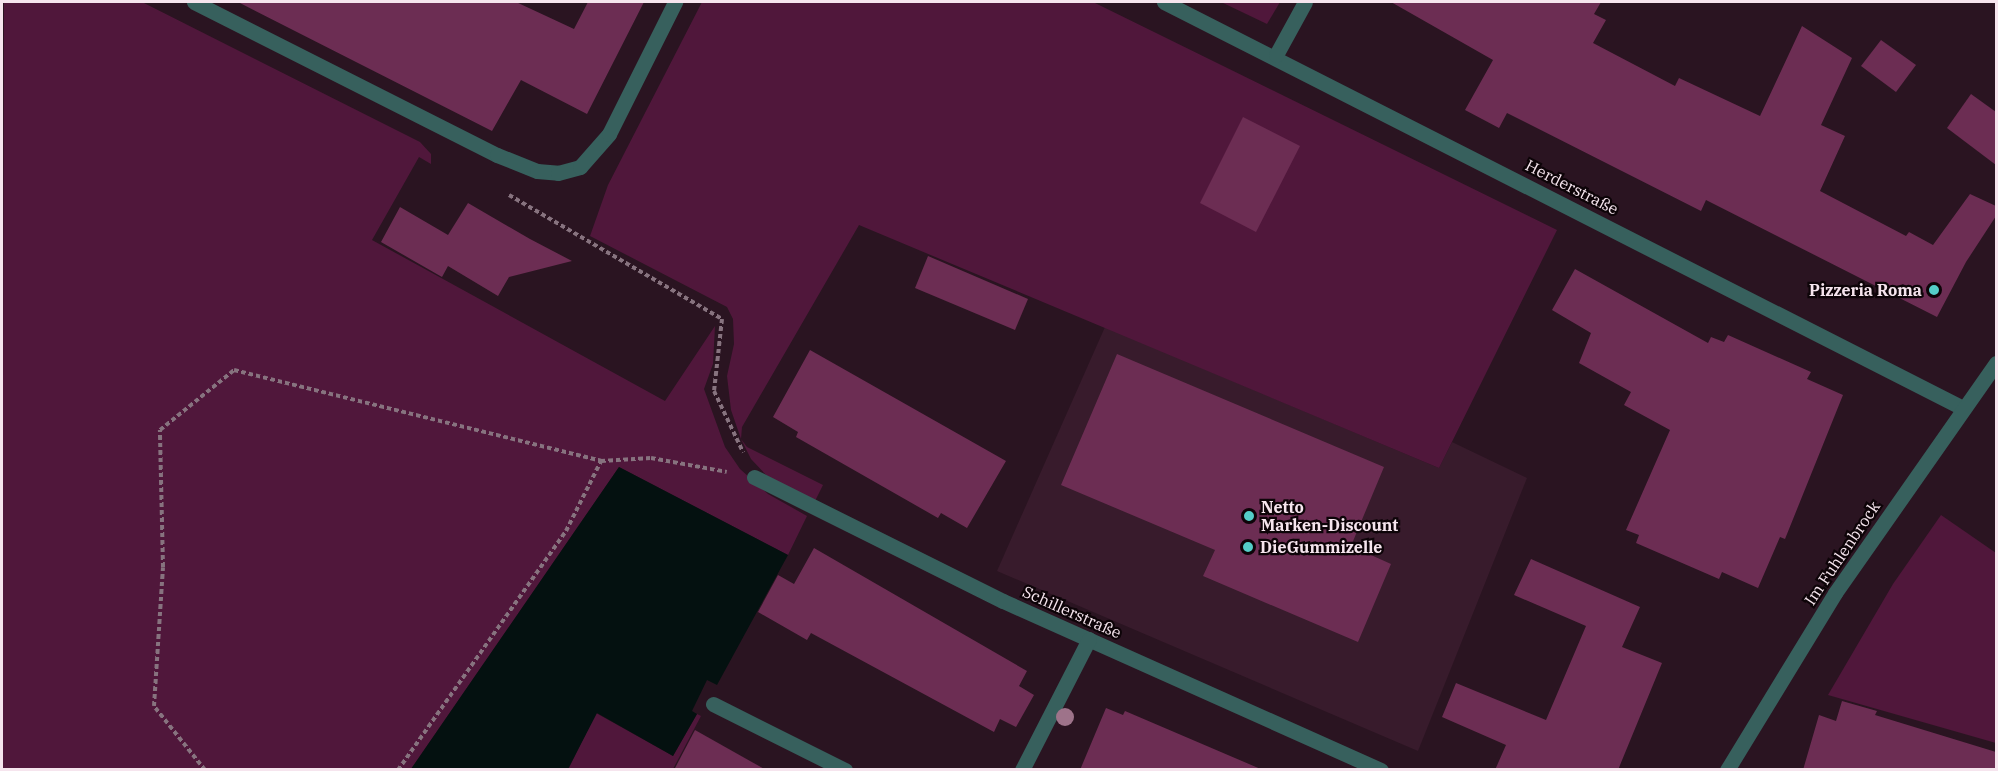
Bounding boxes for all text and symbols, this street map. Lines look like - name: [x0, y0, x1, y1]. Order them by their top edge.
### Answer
- street label: Herderstraße: [1522, 155, 1622, 219]
- place label: Pizzeria Roma: [1809, 280, 1922, 300]
- marker: Pizzeria Roma: [1927, 283, 1941, 297]
- place label: Netto Marken-Discount: [1261, 497, 1398, 535]
- street label: Im Fuhlenbrock: [1800, 497, 1884, 609]
- marker: Netto Marken-Discount: [1242, 509, 1256, 523]
- place label: DieGummizelle: [1260, 537, 1382, 557]
- marker: DieGummizelle: [1241, 540, 1255, 554]
- street label: Schillerstraße: [1020, 582, 1124, 642]

